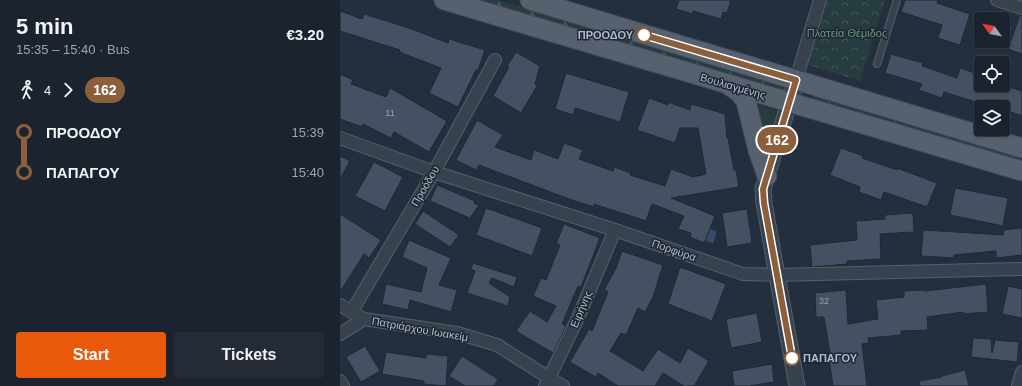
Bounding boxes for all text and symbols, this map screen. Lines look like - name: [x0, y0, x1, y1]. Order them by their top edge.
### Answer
- north arrow: [974, 12, 1010, 48]
- map controls: [974, 12, 1010, 136]
- text: 5 min: [16, 14, 73, 39]
- text: €3.20: [286, 26, 324, 43]
- marker: ΠΡΟΟΔΟΥ: [636, 27, 652, 43]
- park label: Πλατεία Θέμιδος: [807, 27, 887, 39]
- place label: ΠΡΟΟΔΟΥ: [578, 29, 634, 41]
- text: 15:35 – 15:40 · Bus: [16, 42, 129, 57]
- button: locate: [974, 56, 1010, 92]
- street label: Βουλιαγμένης: [699, 71, 767, 101]
- icon: walk: [16, 79, 38, 101]
- icon: forward: [57, 79, 79, 101]
- text: 162: [93, 82, 117, 98]
- text: 4: [44, 83, 51, 98]
- button: layers: [974, 100, 1010, 136]
- house number: 11: [385, 108, 395, 118]
- text: ΠΡΟΟΔΟΥ: [46, 124, 121, 141]
- text: 15:39: [291, 125, 324, 140]
- line badge: 162: [754, 127, 800, 153]
- text: 162: [765, 132, 789, 148]
- text: ΠΑΠΑΓΟΥ: [46, 164, 120, 181]
- street label: Προόδου: [409, 164, 441, 208]
- text: 15:40: [291, 165, 324, 180]
- street label: Πορφύρα: [650, 237, 698, 263]
- street label: Ειρήνης: [568, 289, 594, 329]
- house number: 32: [819, 296, 829, 306]
- street label: Πατριάρχου Ιωακείμ: [371, 315, 469, 343]
- button: Start: [16, 332, 166, 378]
- button: Tickets: [174, 332, 324, 378]
- marker: ΠΑΠΑΓΟΥ: [784, 350, 800, 366]
- place label: ΠΑΠΑΓΟΥ: [803, 352, 858, 364]

